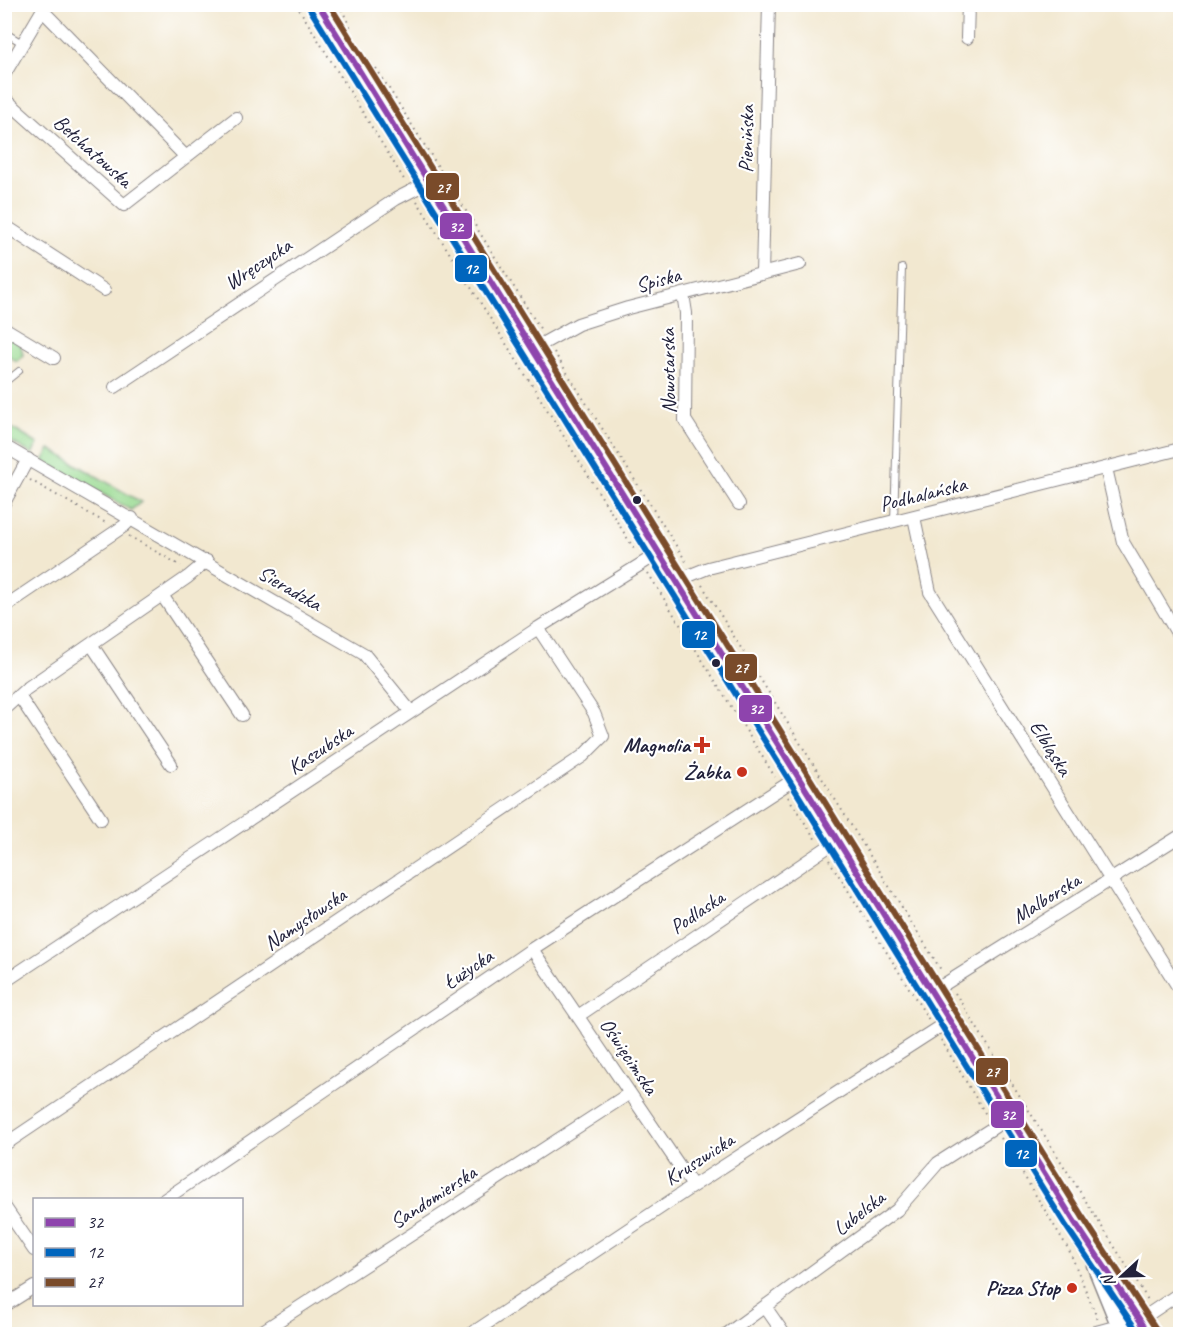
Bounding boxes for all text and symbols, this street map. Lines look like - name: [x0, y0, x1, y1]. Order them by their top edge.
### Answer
- street label: Pienińska: [732, 103, 760, 173]
- street label: Bełchatowska: [48, 109, 140, 195]
- line badge: 27: [425, 172, 460, 201]
- text: 27: [436, 178, 452, 198]
- line badge: 32: [439, 212, 473, 240]
- text: 32: [449, 217, 465, 237]
- street label: Wręczycka: [220, 231, 298, 296]
- line badge: 12: [454, 254, 488, 283]
- text: 12: [464, 259, 480, 279]
- street label: Spiska: [633, 261, 685, 298]
- street label: Nowotarska: [654, 326, 682, 414]
- street label: Podhalańska: [877, 470, 971, 517]
- unlabelled marker: [631, 494, 643, 506]
- street label: Sieradzka: [254, 559, 328, 617]
- line badge: 12: [681, 620, 716, 649]
- text: 12: [692, 625, 708, 645]
- line badge: 27: [724, 653, 758, 682]
- unlabelled marker: [710, 657, 722, 669]
- text: 27: [734, 658, 750, 678]
- line badge: 32: [738, 694, 773, 723]
- text: 32: [749, 699, 765, 719]
- street label: Elbląska: [1024, 715, 1079, 782]
- street label: Kaszubska: [283, 717, 359, 780]
- place label: Magnolia: [623, 732, 692, 758]
- marker: Magnolia: [695, 738, 709, 752]
- place label: Żabka: [684, 759, 731, 785]
- marker: Żabka: [735, 765, 749, 779]
- street label: Malborska: [1007, 866, 1087, 929]
- street label: Namysłowska: [259, 881, 352, 956]
- street label: Podlaska: [665, 883, 731, 940]
- street label: Łużycka: [438, 942, 499, 995]
- street label: Oświęcimska: [594, 1013, 665, 1101]
- line badge: 27: [975, 1057, 1009, 1086]
- text: 27: [985, 1062, 1001, 1082]
- line badge: 32: [990, 1100, 1025, 1129]
- text: 32: [1001, 1105, 1017, 1125]
- street label: Kruszwicka: [659, 1126, 741, 1191]
- line badge: 12: [1004, 1139, 1038, 1168]
- text: 12: [1014, 1144, 1030, 1164]
- street label: Sandomierska: [385, 1159, 482, 1234]
- street label: Lubelska: [828, 1183, 892, 1241]
- legend: [33, 1198, 243, 1306]
- text: 32: [87, 1211, 105, 1233]
- text: 12: [87, 1241, 105, 1263]
- north arrow: [1092, 1246, 1152, 1306]
- text: N: [1097, 1270, 1120, 1290]
- text: 27: [87, 1271, 104, 1293]
- place label: Pizza Stop: [986, 1275, 1062, 1301]
- marker: Pizza Stop: [1065, 1281, 1079, 1295]

